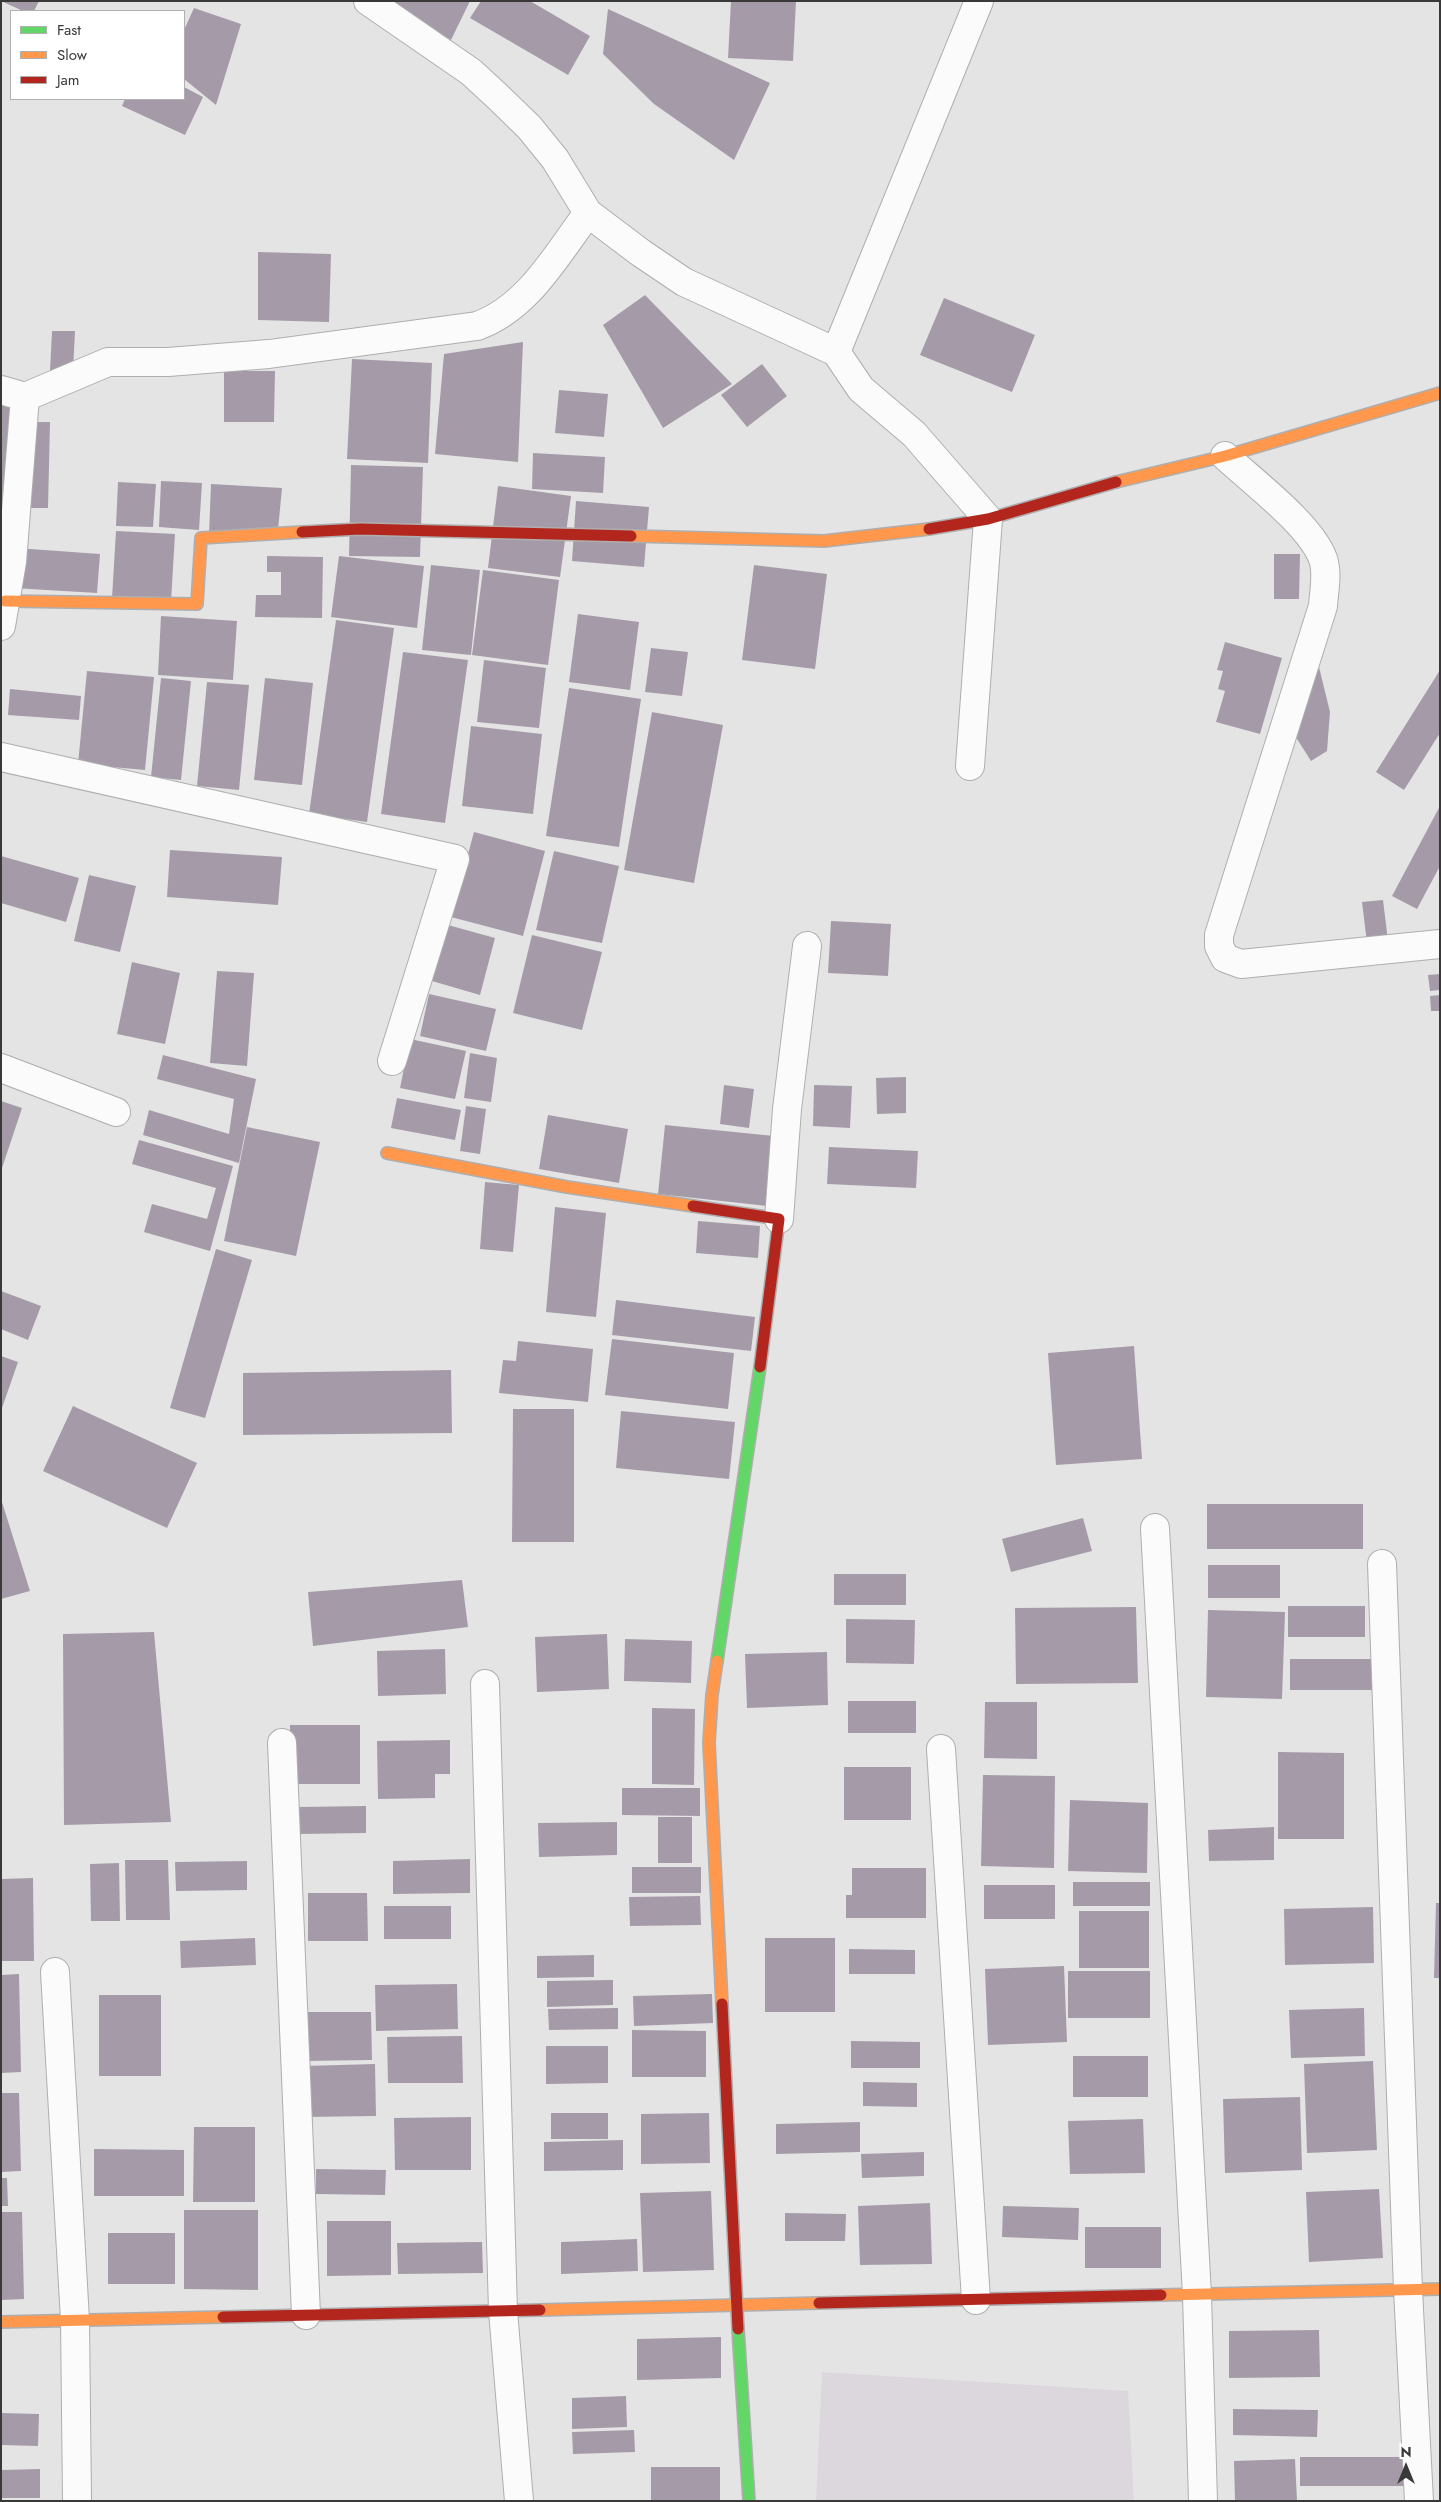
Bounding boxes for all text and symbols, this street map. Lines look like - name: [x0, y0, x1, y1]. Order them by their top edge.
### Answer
- legend: [10, 10, 185, 100]
- text: Fast: [57, 19, 81, 41]
- text: Slow: [57, 44, 87, 66]
- text: Jam: [57, 69, 80, 91]
- north arrow: [1381, 2442, 1431, 2492]
- text: N: [1400, 2442, 1412, 2462]

